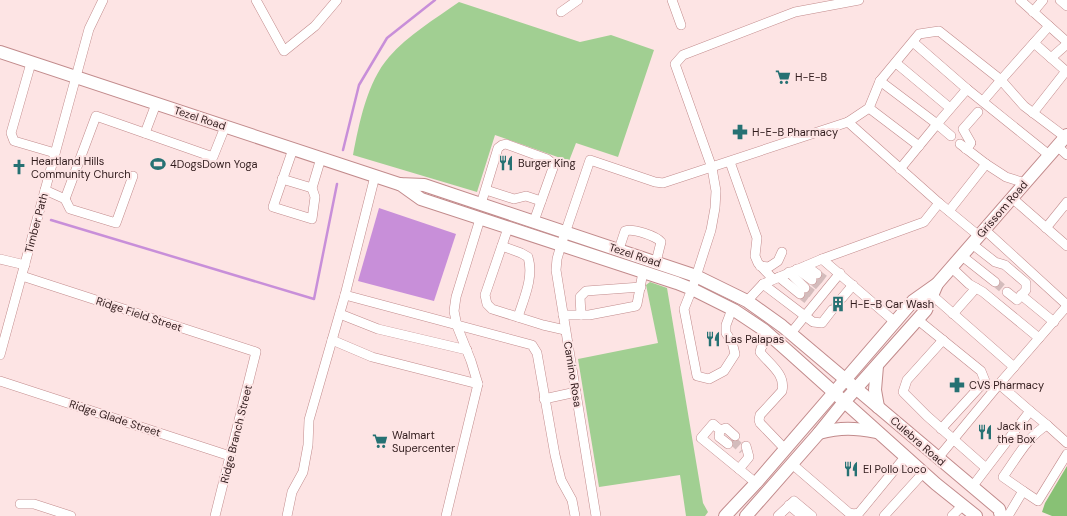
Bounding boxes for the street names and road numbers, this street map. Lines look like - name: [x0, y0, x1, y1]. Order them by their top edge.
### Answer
- street label: Tezel Road: [172, 103, 228, 133]
- street label: Grissom Road: [973, 178, 1031, 240]
- street label: Timber Path: [21, 192, 51, 254]
- street label: Tezel Road: [607, 240, 663, 270]
- street label: Ridge Field Street: [94, 294, 184, 334]
- street label: Camino Rosa: [561, 340, 585, 408]
- street label: Ridge Branch Street: [217, 383, 255, 485]
- street label: Ridge Glade Street: [68, 397, 162, 439]
- street label: Culebra Road: [888, 413, 948, 469]

